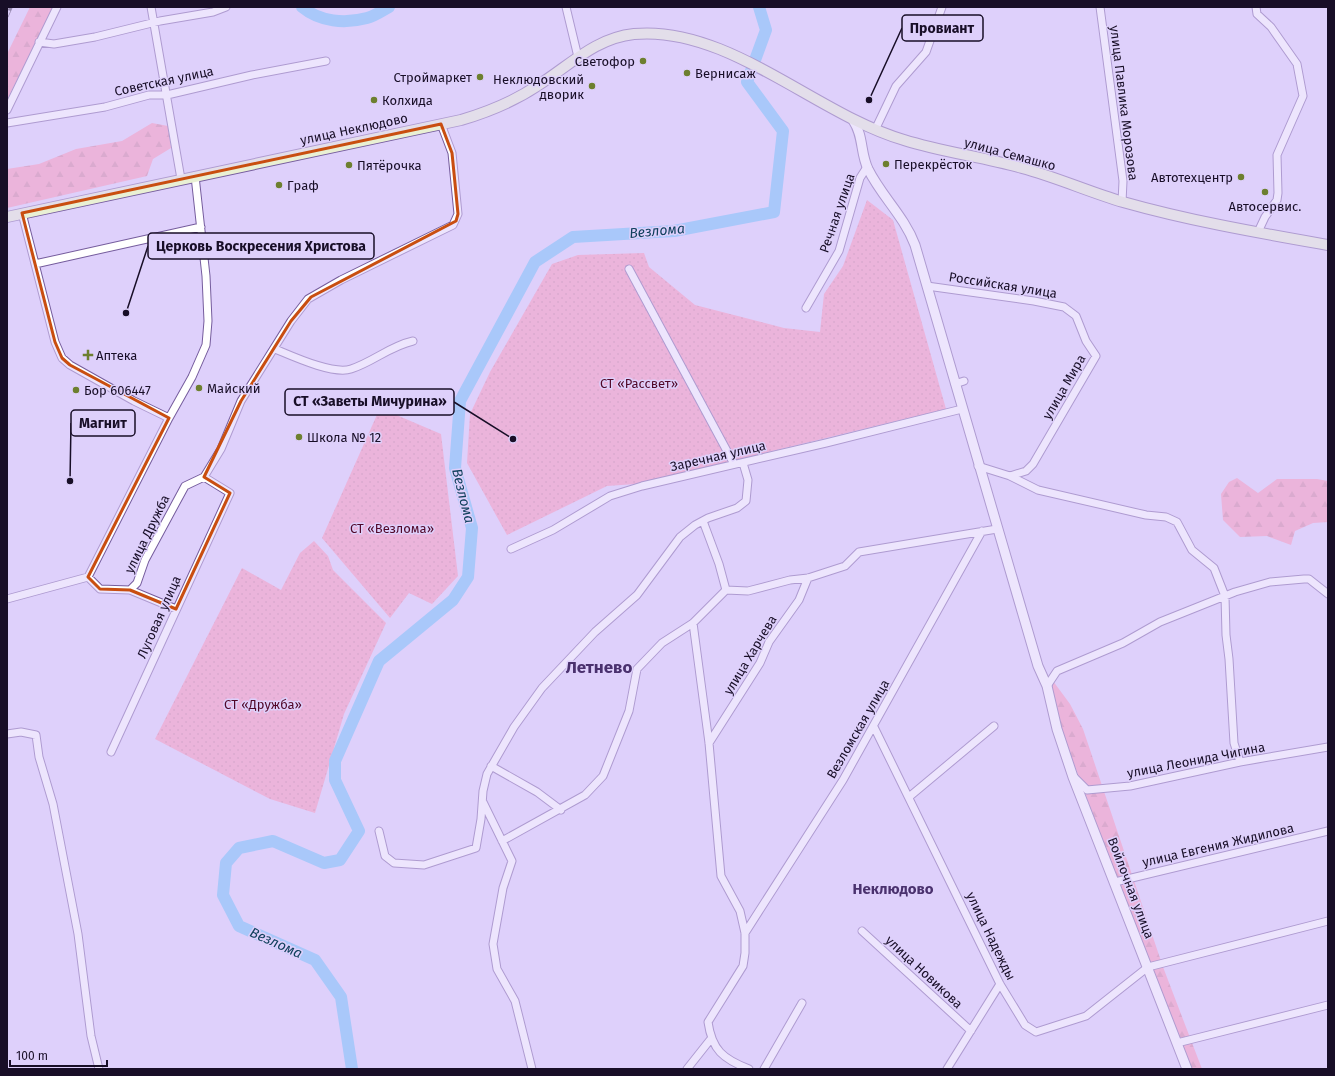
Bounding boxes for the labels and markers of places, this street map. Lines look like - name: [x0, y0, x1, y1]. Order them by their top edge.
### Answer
- callout: Провиант: [902, 15, 983, 41]
- place label: Светофор: [575, 54, 635, 69]
- marker: Светофор: [638, 56, 648, 66]
- place label: Вернисаж: [695, 66, 756, 81]
- marker: Вернисаж: [682, 68, 692, 78]
- place label: Строймаркет: [394, 70, 472, 85]
- marker: Строймаркет: [475, 72, 485, 82]
- place label: Неклюдовский дворик: [493, 72, 584, 102]
- marker: Неклюдовский дворик: [587, 81, 597, 91]
- place label: Колхида: [382, 93, 433, 108]
- marker: Колхида: [369, 95, 379, 105]
- place label: Перекрёсток: [894, 157, 973, 172]
- place label: Пятёрочка: [357, 158, 422, 173]
- marker: Перекрёсток: [881, 159, 891, 169]
- marker: Пятёрочка: [344, 160, 354, 170]
- place label: Автотехцентр: [1151, 170, 1233, 185]
- marker: Автотехцентр: [1236, 172, 1246, 182]
- place label: Граф: [287, 178, 319, 193]
- marker: Граф: [274, 180, 284, 190]
- marker: Автосервис.: [1260, 187, 1270, 197]
- place label: Автосервис.: [1228, 199, 1302, 214]
- callout: Церковь Воскресения Христова: [148, 233, 374, 259]
- place label: Аптека: [96, 348, 137, 363]
- marker: Аптека: [83, 350, 93, 360]
- place label: Майский: [207, 381, 261, 396]
- place label: Бор 606447: [84, 383, 151, 398]
- marker: Майский: [194, 383, 204, 393]
- marker: Бор 606447: [71, 385, 81, 395]
- callout: СТ «Заветы Мичурина»: [285, 389, 454, 415]
- callout: Магнит: [71, 410, 135, 436]
- place label: Школа № 12: [307, 430, 381, 445]
- marker: Школа № 12: [294, 432, 304, 442]

